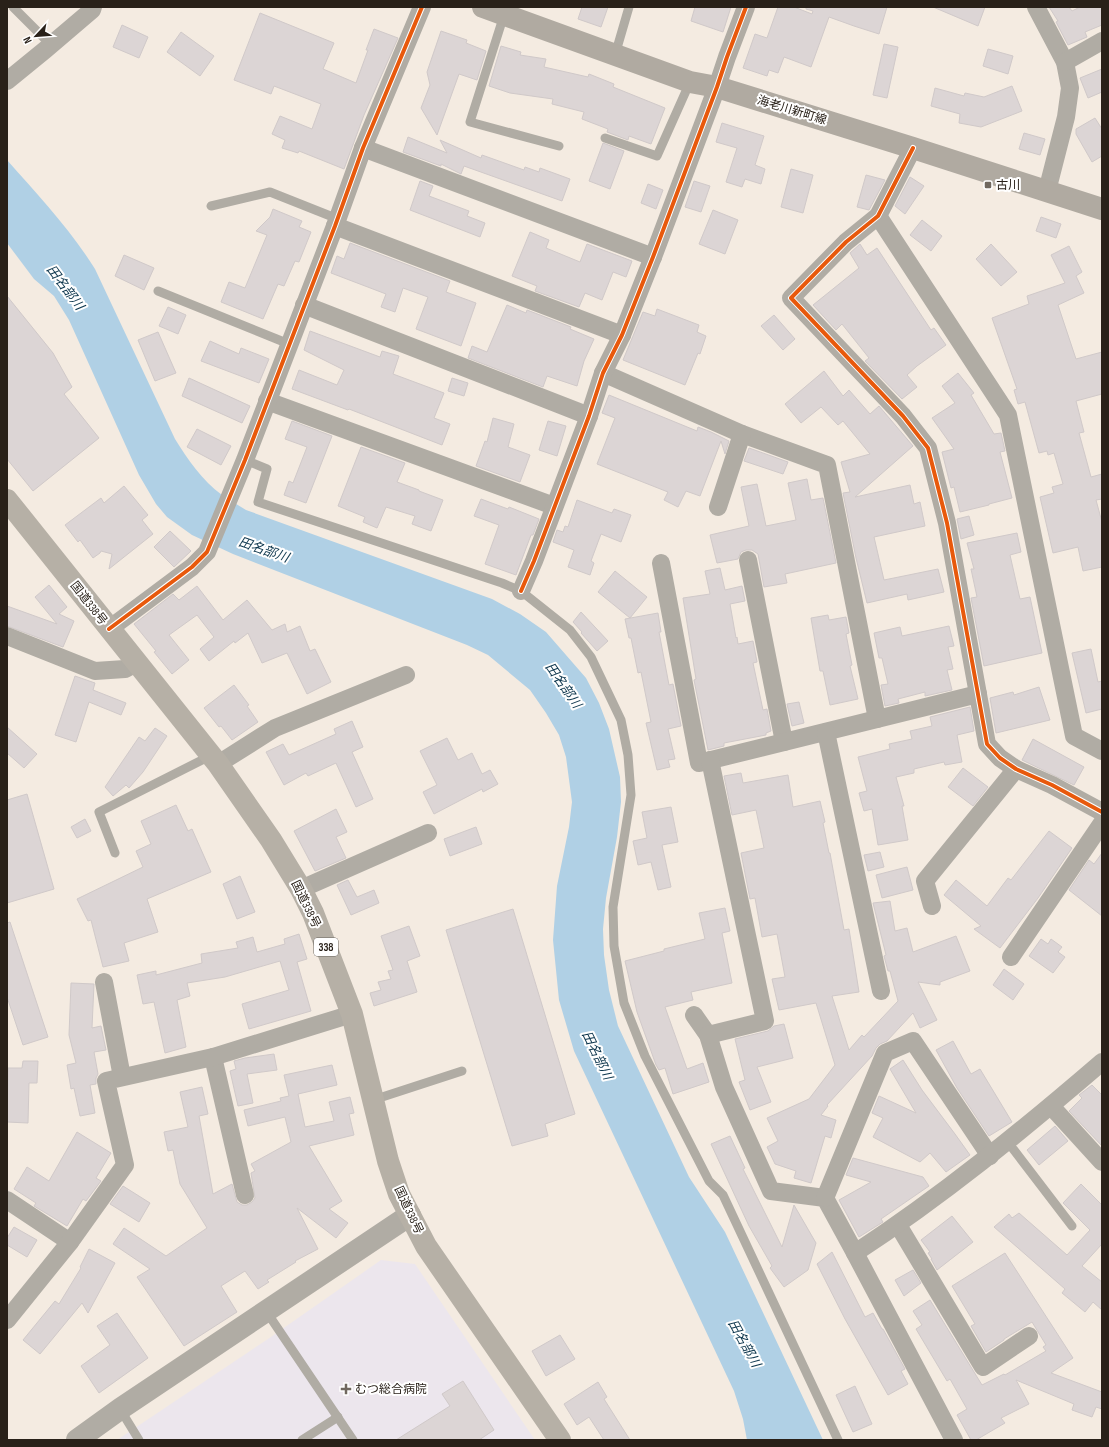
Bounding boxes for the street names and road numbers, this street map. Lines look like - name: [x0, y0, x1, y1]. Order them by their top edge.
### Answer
- street label: 海老川新町線: [755, 93, 828, 128]
- street label: 国道338号: [67, 578, 110, 628]
- street label: 国道338号: [288, 878, 324, 931]
- road number: 338: [314, 938, 338, 956]
- street label: 国道338号: [391, 1184, 426, 1237]

